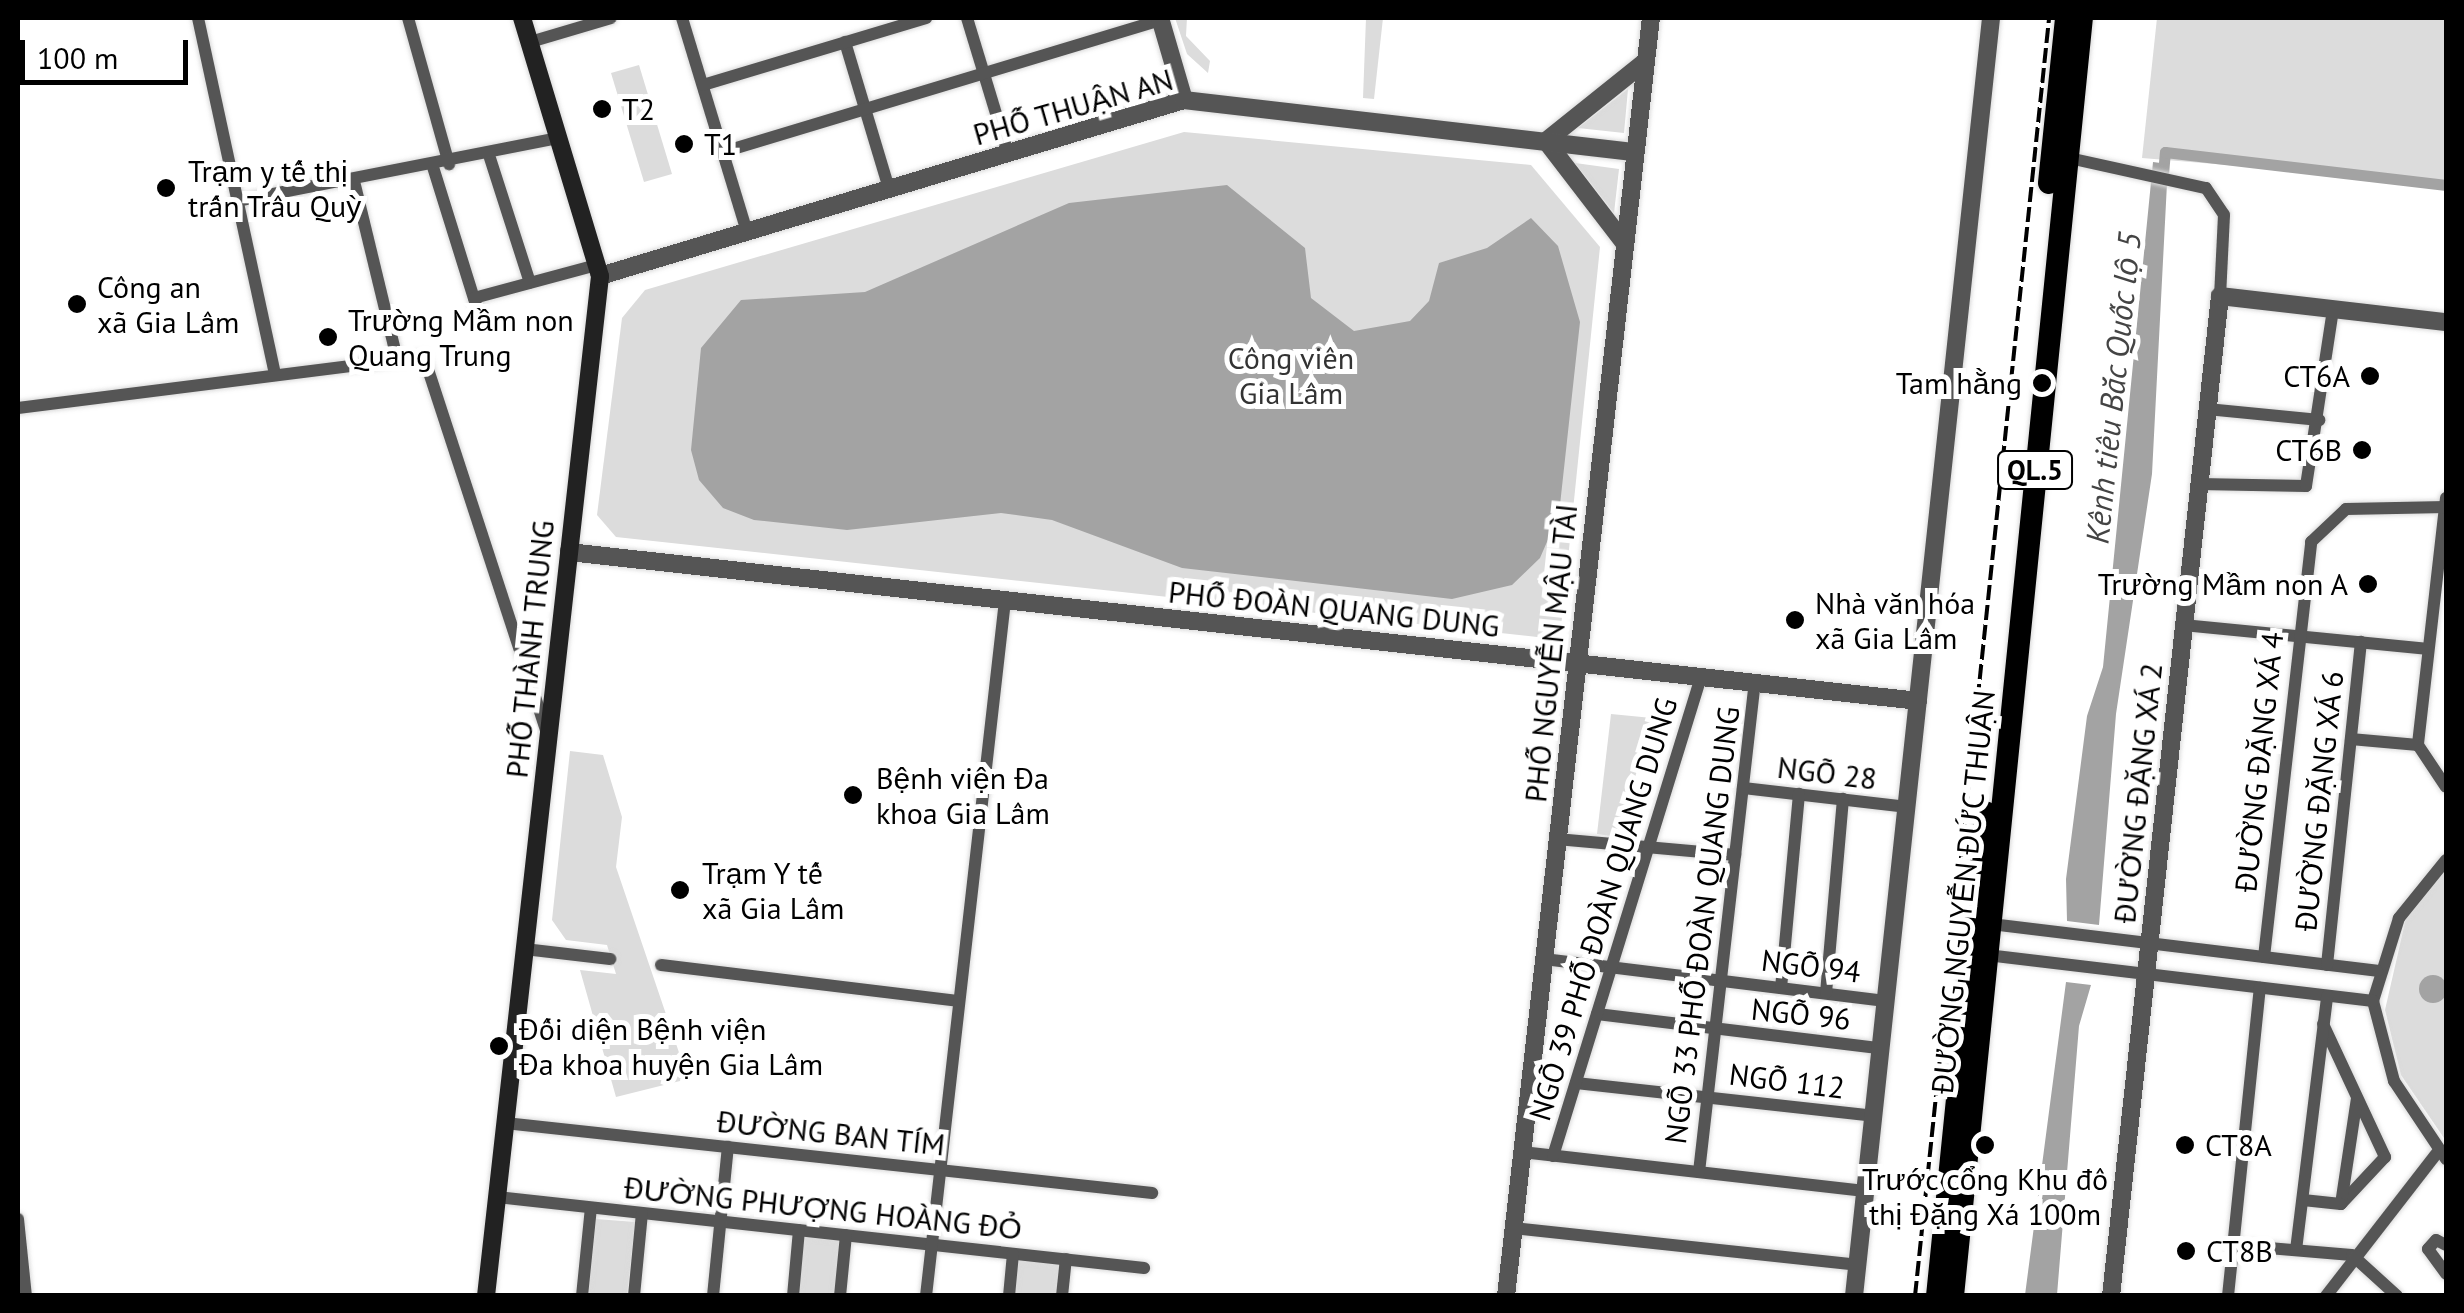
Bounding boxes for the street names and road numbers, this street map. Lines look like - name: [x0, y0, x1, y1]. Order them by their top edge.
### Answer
- street label: PHỐ THUẬN AN: [968, 61, 1178, 153]
- road number: QL.5: [1995, 447, 2075, 493]
- street label: PHỐ NGUYỄN MẬU TÀI: [1517, 502, 1585, 804]
- street label: PHỐ THÀNH TRUNG: [498, 517, 562, 781]
- street label: PHỐ ĐOÀN QUANG DUNG: [1167, 574, 1501, 644]
- street label: ĐƯỜNG ĐẶNG XÁ 4: [2227, 629, 2291, 895]
- street label: ĐƯỜNG ĐẶNG XÁ 2: [2106, 660, 2170, 926]
- street label: ĐƯỜNG ĐẶNG XÁ 6: [2287, 668, 2351, 934]
- street label: ĐƯỜNG NGUYỄN ĐỨC THUẬN: [1924, 687, 2002, 1097]
- street label: NGÕ 39 PHỐ ĐOÀN QUANG DUNG: [1521, 693, 1685, 1125]
- street label: NGÕ 33 PHỐ ĐOÀN QUANG DUNG: [1657, 704, 1747, 1146]
- street label: NGÕ 28: [1775, 749, 1879, 797]
- street label: NGÕ 94: [1759, 942, 1863, 990]
- street label: NGÕ 96: [1750, 991, 1852, 1037]
- street label: NGÕ 112: [1727, 1056, 1847, 1106]
- street label: ĐƯỜNG BAN TÍM: [715, 1103, 947, 1163]
- street label: ĐƯỜNG PHƯỢNG HOÀNG ĐỎ: [622, 1169, 1024, 1247]

